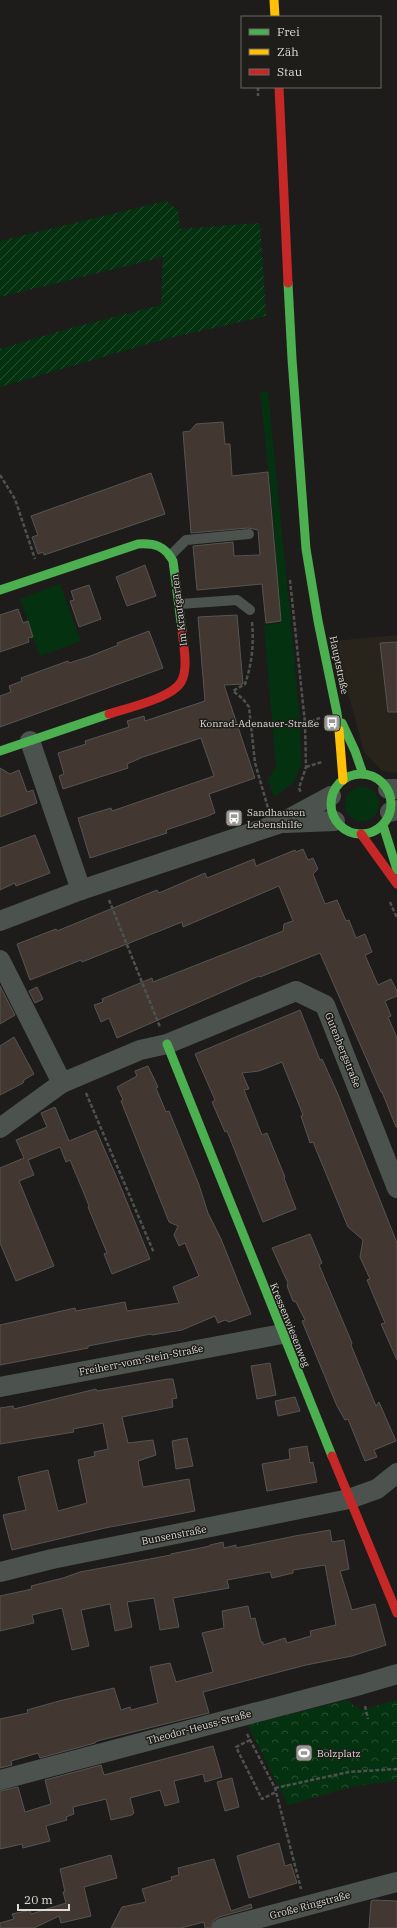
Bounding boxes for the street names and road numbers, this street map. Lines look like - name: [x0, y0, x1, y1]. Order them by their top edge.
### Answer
- street label: Im Krautgarten: [168, 573, 190, 647]
- street label: Hauptstraße: [326, 635, 352, 695]
- street label: Gutenbergstraße: [322, 1010, 364, 1090]
- street label: Kressenwiesenweg: [267, 1281, 313, 1369]
- street label: Freiherr-vom-Stein-Straße: [78, 1342, 204, 1378]
- street label: Bunsenstraße: [140, 1522, 208, 1548]
- street label: Theodor-Heuss-Straße: [145, 1707, 253, 1747]
- street label: Große Ringstraße: [268, 1888, 352, 1922]

